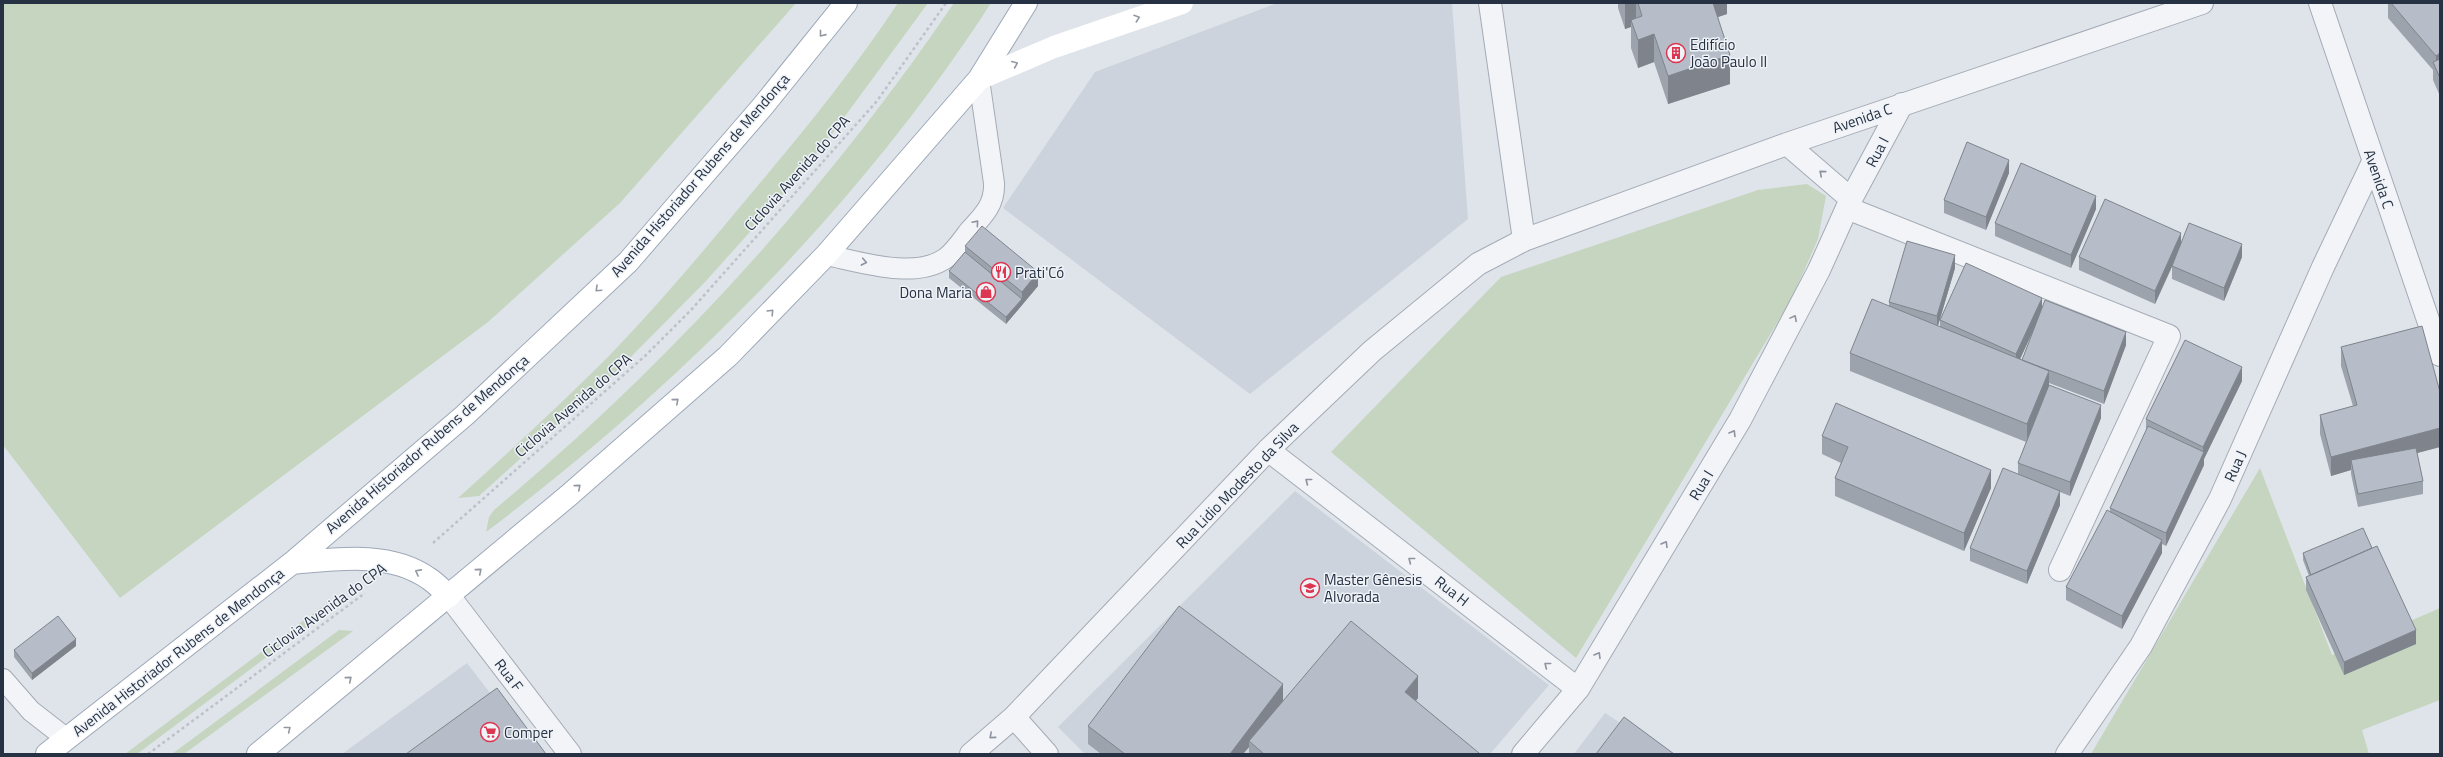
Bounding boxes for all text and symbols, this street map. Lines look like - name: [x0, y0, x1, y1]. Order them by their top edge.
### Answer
- one-way arrow: [1133, 15, 1140, 23]
- one-way arrow: [819, 29, 826, 36]
- place label: Edifício João Paulo II: [1690, 33, 1767, 73]
- building icon: Edifício João Paulo II: [1665, 42, 1687, 64]
- one-way arrow: [1011, 60, 1018, 68]
- street label: Avenida Historiador Rubens de Mendonça: [605, 68, 795, 282]
- street label: Avenida C: [1829, 97, 1895, 139]
- street label: Ciclovia Avenida do CPA: [739, 110, 855, 236]
- street label: Rua I: [1859, 133, 1895, 171]
- street label: Avenida C: [2358, 146, 2400, 212]
- one-way arrow: [1820, 171, 1827, 178]
- one-way arrow: [972, 221, 979, 228]
- one-way arrow: [861, 258, 868, 266]
- restaurant icon: Prati'Có: [990, 261, 1012, 283]
- place label: Prati'Có: [1015, 261, 1064, 284]
- place label: Dona Maria: [899, 281, 972, 304]
- shop icon: Dona Maria: [975, 281, 997, 303]
- one-way arrow: [595, 285, 603, 292]
- one-way arrow: [766, 309, 774, 317]
- one-way arrow: [1789, 315, 1797, 322]
- street label: Ciclovia Avenida do CPA: [509, 348, 637, 462]
- street label: Avenida Historiador Rubens de Mendonça: [320, 349, 534, 539]
- one-way arrow: [672, 399, 679, 406]
- street label: Rua Lidio Modesto da Silva: [1170, 416, 1304, 554]
- one-way arrow: [1728, 430, 1735, 437]
- street label: Rua J: [2218, 447, 2252, 485]
- street label: Rua I: [1683, 466, 1719, 504]
- one-way arrow: [1305, 478, 1312, 485]
- one-way arrow: [573, 484, 581, 491]
- one-way arrow: [1661, 541, 1668, 548]
- street label: Ciclovia Avenida do CPA: [257, 557, 391, 663]
- one-way arrow: [1408, 557, 1415, 565]
- street label: Avenida Historiador Rubens de Mendonça: [67, 562, 289, 742]
- one-way arrow: [474, 568, 482, 575]
- place label: Master Gênesis Alvorada: [1324, 568, 1422, 608]
- one-way arrow: [415, 570, 422, 577]
- street label: Rua H: [1430, 570, 1474, 612]
- school or university icon: Master Gênesis Alvorada: [1299, 577, 1321, 599]
- one-way arrow: [1594, 652, 1601, 659]
- street label: Rua F: [489, 654, 529, 696]
- one-way arrow: [1545, 663, 1552, 670]
- one-way arrow: [344, 677, 352, 684]
- supermarket icon: Comper: [479, 721, 501, 743]
- place label: Comper: [504, 721, 553, 744]
- one-way arrow: [283, 727, 290, 734]
- one-way arrow: [989, 731, 997, 738]

